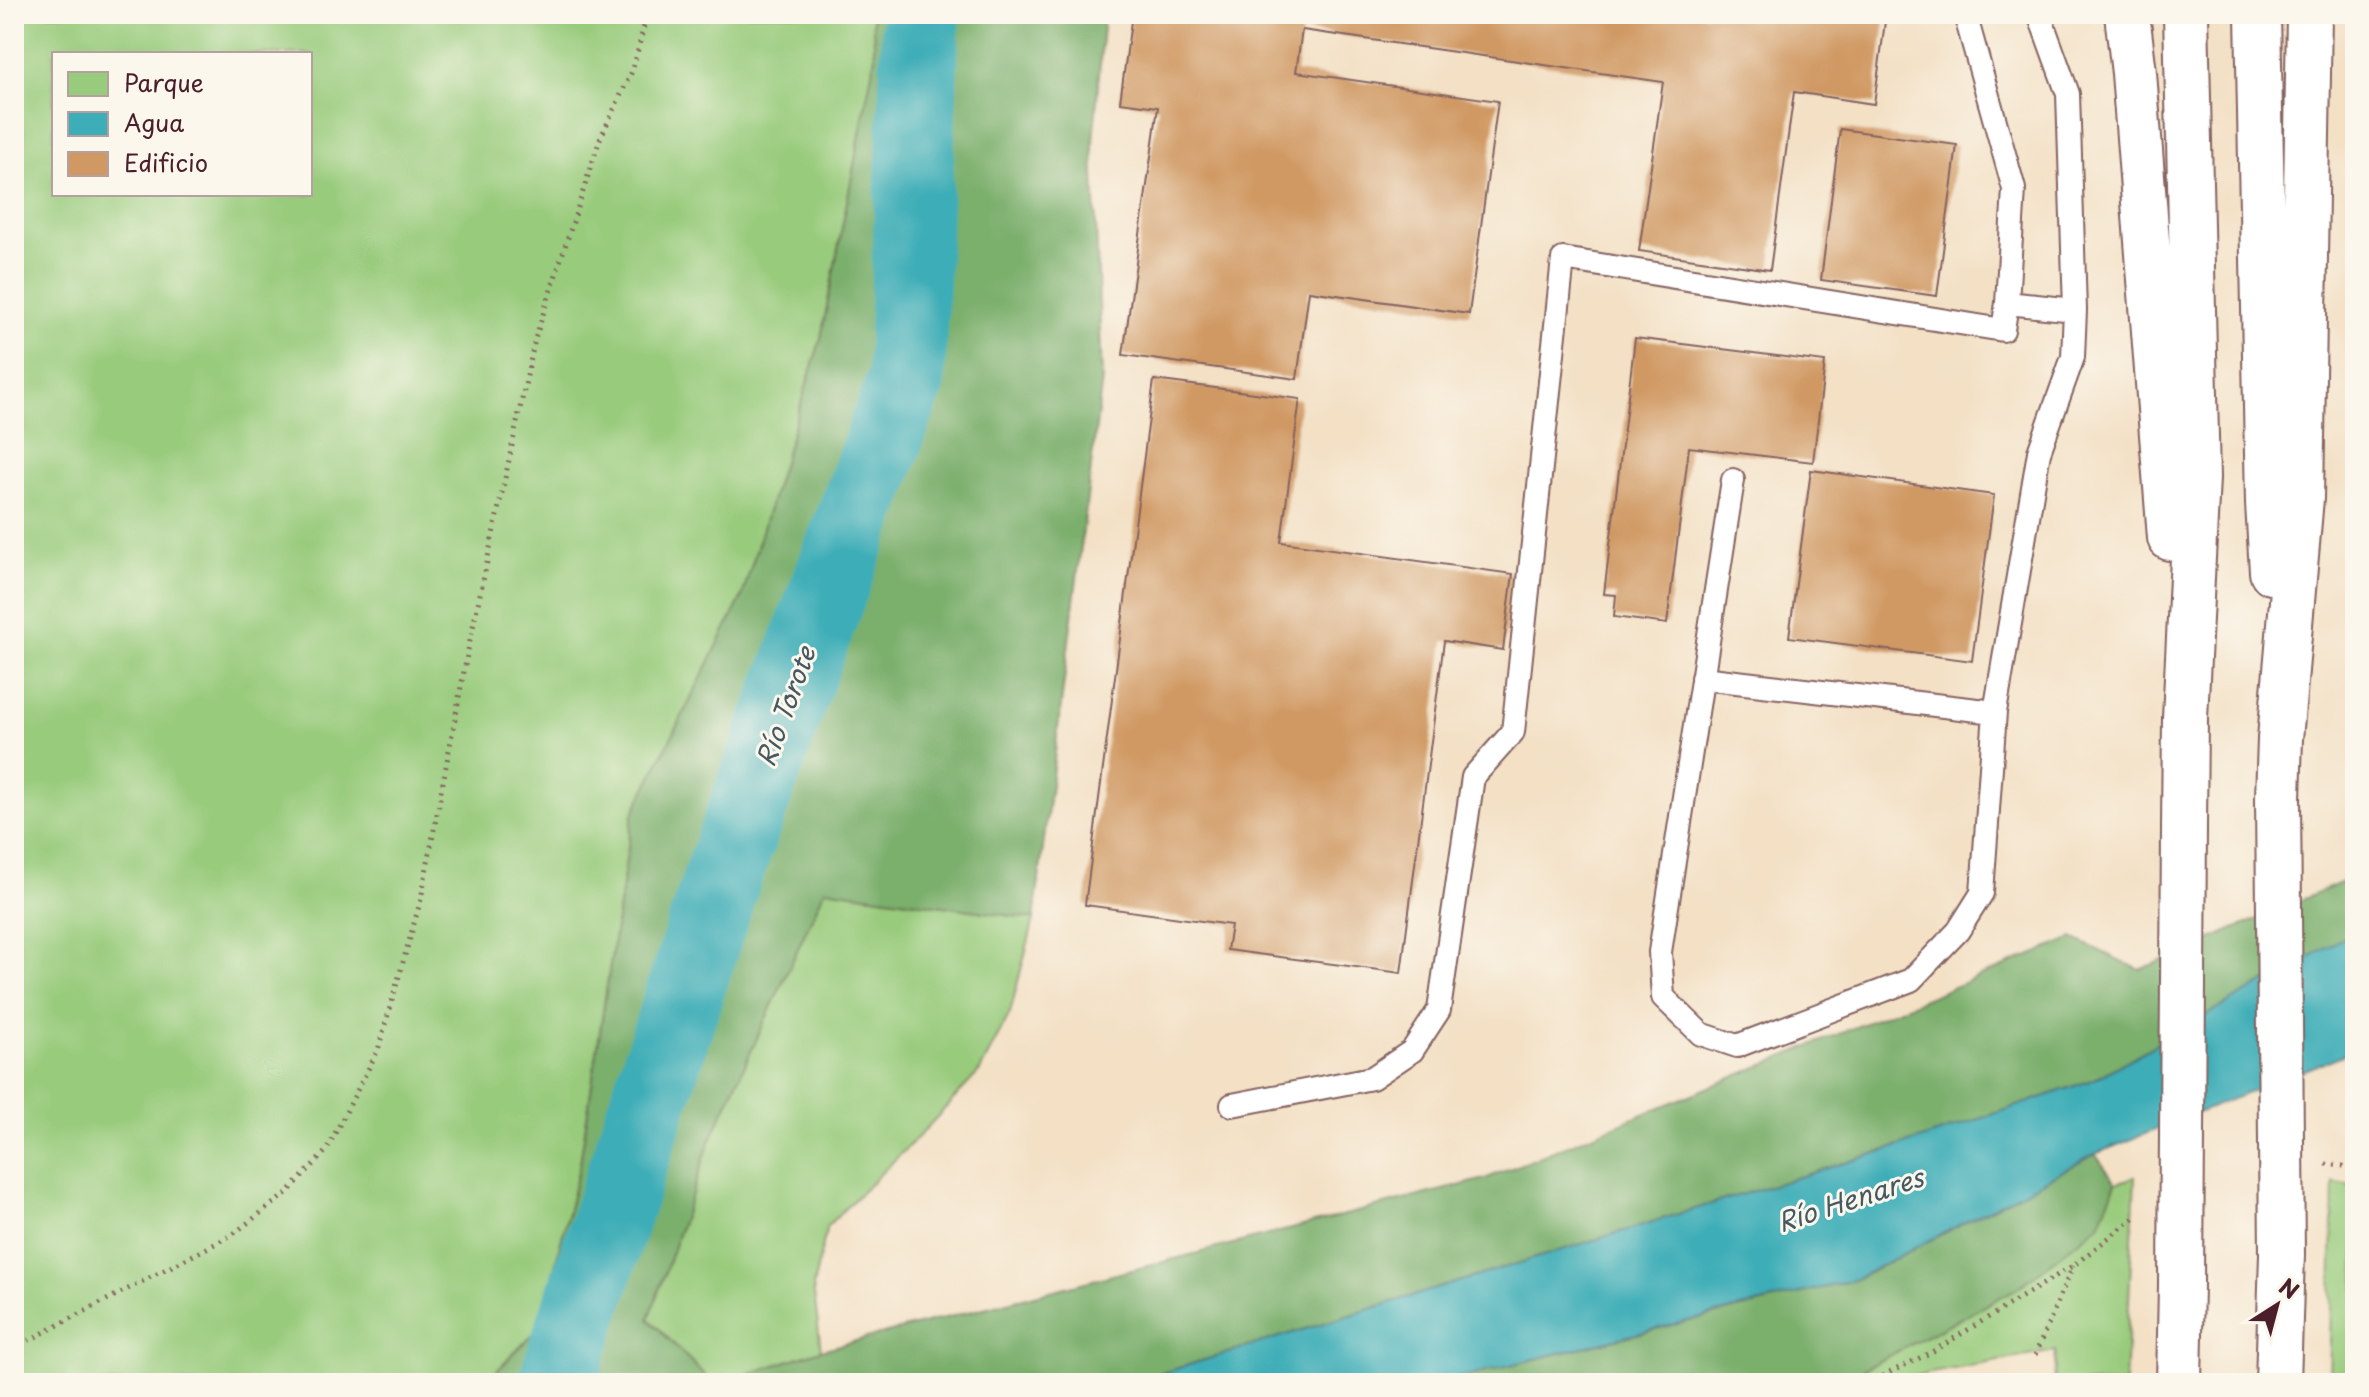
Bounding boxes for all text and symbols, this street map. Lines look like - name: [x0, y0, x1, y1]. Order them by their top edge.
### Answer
- legend: [52, 52, 312, 196]
- text: Parque: [124, 64, 204, 100]
- text: Agua: [124, 104, 184, 140]
- text: Edificio: [124, 144, 208, 180]
- water label: Río Torote: [745, 640, 825, 771]
- water label: Río Henares: [1772, 1156, 1930, 1241]
- north arrow: [2237, 1265, 2317, 1345]
- text: N: [2273, 1269, 2306, 1306]

